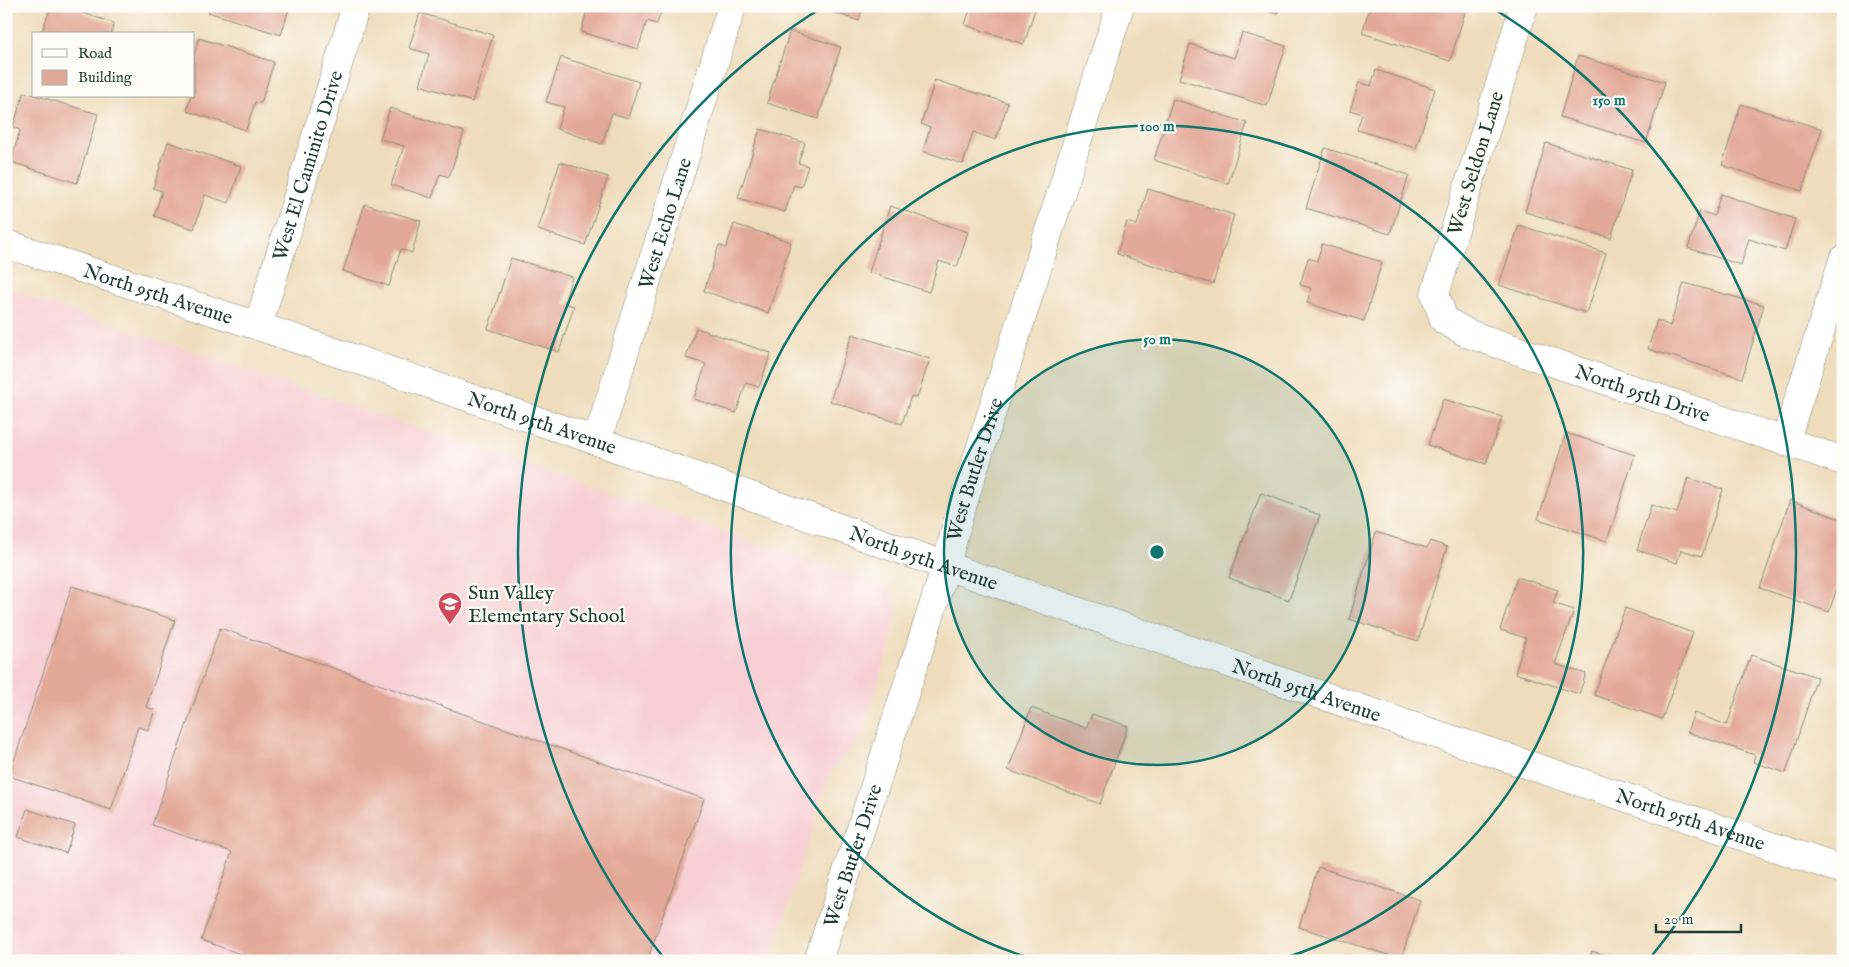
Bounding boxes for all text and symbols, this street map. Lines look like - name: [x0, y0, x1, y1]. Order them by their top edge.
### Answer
- legend: [32, 32, 195, 98]
- text: Road: [78, 44, 113, 63]
- text: Building: [78, 68, 133, 87]
- street label: West El Caminito Drive: [268, 68, 350, 264]
- street label: West Seldon Lane: [1443, 88, 1510, 239]
- text: 150 m: [1592, 91, 1626, 110]
- text: 100 m: [1139, 117, 1175, 136]
- street label: West Echo Lane: [634, 155, 698, 293]
- street label: North 95th Avenue: [80, 259, 236, 331]
- text: 50 m: [1143, 330, 1171, 349]
- street label: North 95th Drive: [1571, 360, 1713, 429]
- street label: North 95th Avenue: [464, 387, 619, 461]
- street label: West Butler Drive: [942, 395, 1010, 544]
- street label: North 95th Avenue: [846, 521, 1001, 597]
- centre of rings: [1148, 543, 1166, 561]
- place label: Sun Valley Elementary School: [468, 581, 626, 629]
- school or university icon: Sun Valley Elementary School: [437, 591, 463, 625]
- street label: North 95th Avenue: [1228, 654, 1384, 729]
- street label: West Butler Drive: [819, 781, 888, 931]
- street label: North 95th Avenue: [1612, 784, 1768, 857]
- scale bar: [1656, 902, 1742, 934]
- text: 20 m: [1664, 910, 1694, 929]

